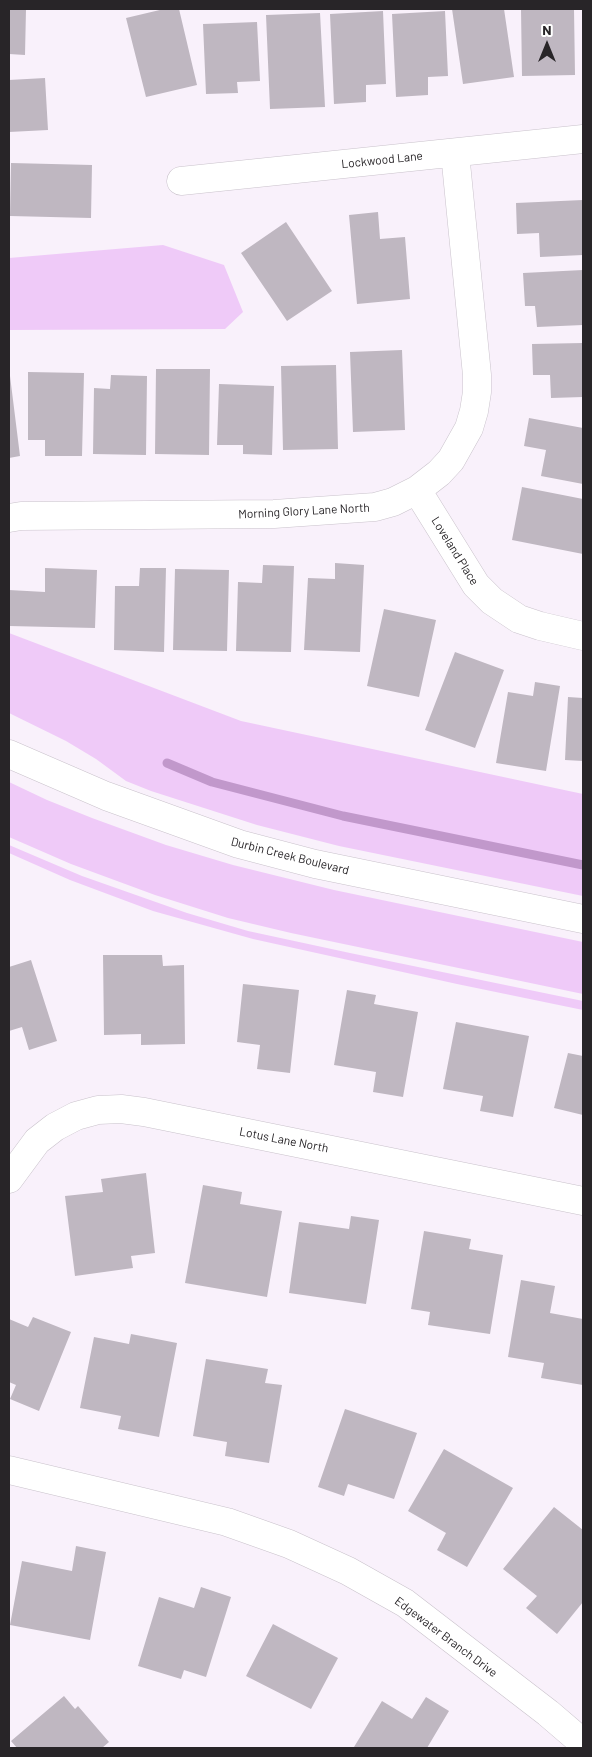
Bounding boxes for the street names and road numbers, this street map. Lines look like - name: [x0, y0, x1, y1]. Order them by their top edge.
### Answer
- street label: Lockwood Lane: [341, 149, 423, 171]
- street label: Morning Glory Lane North: [238, 500, 370, 522]
- street label: Loveland Place: [428, 514, 482, 588]
- street label: Durbin Creek Boulevard: [229, 834, 351, 878]
- street label: Lotus Lane North: [238, 1124, 330, 1156]
- street label: Edgewater Branch Drive: [392, 1594, 500, 1680]

